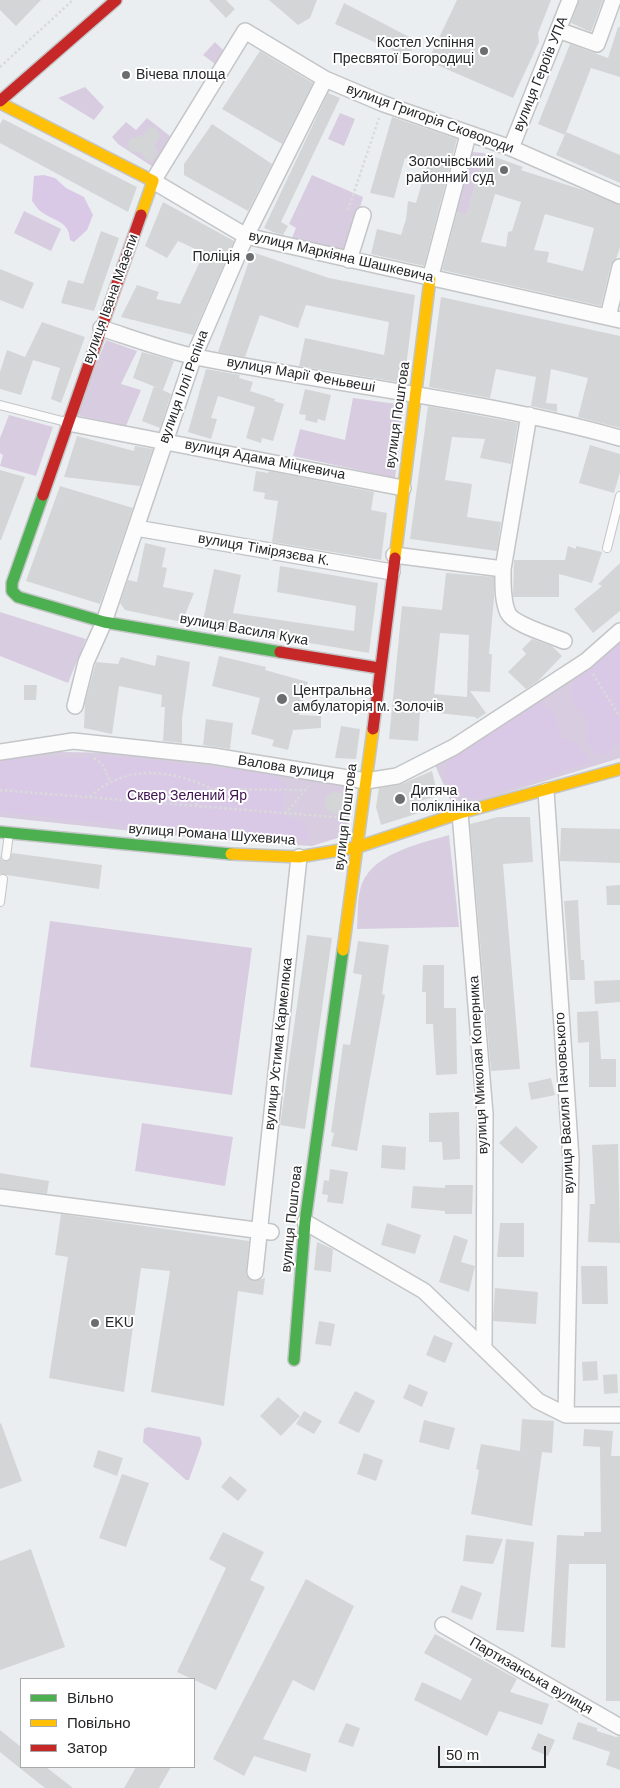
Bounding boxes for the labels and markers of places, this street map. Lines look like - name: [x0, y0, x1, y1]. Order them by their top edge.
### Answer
- place label: Костел Успіння Пресвятої Богородиці: [333, 35, 474, 68]
- marker: Костел Успіння Пресвятої Богородиці: [478, 45, 490, 57]
- place label: Вічева площа: [136, 67, 225, 83]
- marker: Вічева площа: [120, 69, 132, 81]
- place label: Золочівський районний суд: [406, 154, 494, 186]
- marker: Золочівський районний суд: [498, 164, 510, 176]
- place label: Поліція: [192, 249, 240, 265]
- marker: Поліція: [244, 251, 256, 263]
- place label: Центральна амбулаторія м. Золочів: [293, 683, 444, 716]
- marker: Центральна амбулаторія м. Золочів: [275, 692, 289, 706]
- place label: Дитяча поліклініка: [411, 783, 480, 816]
- marker: Дитяча поліклініка: [393, 792, 407, 806]
- place label: EKU: [105, 1315, 134, 1331]
- marker: EKU: [89, 1317, 101, 1329]

